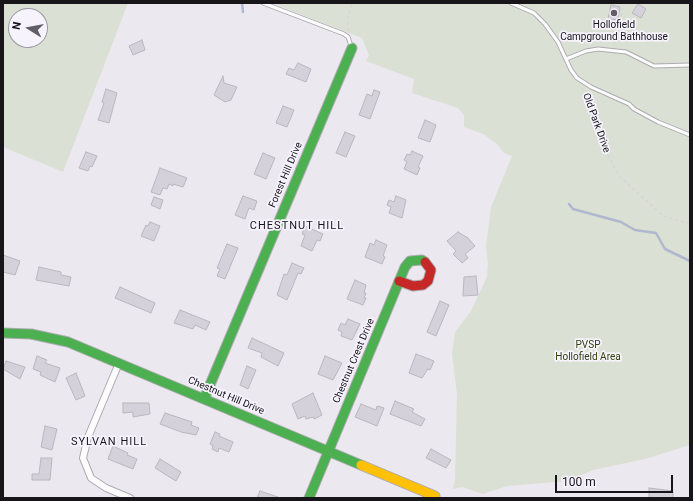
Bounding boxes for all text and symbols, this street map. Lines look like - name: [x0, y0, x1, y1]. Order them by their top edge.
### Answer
- north arrow: [8, 8, 48, 48]
- marker: Hollofield Campground Bathhouse: [609, 8, 619, 18]
- place label: Hollofield Campground Bathhouse: [560, 19, 668, 42]
- text: N: [10, 21, 24, 31]
- street label: Old Park Drive: [580, 92, 612, 154]
- street label: Forest Hill Drive: [267, 140, 305, 210]
- district label: CHESTNUT HILL: [250, 219, 344, 233]
- street label: Chestnut Crest Drive: [331, 317, 377, 405]
- park label: PVSP Hollofield Area: [555, 339, 621, 362]
- street label: Chestnut Hill Drive: [186, 374, 266, 418]
- district label: SYLVAN HILL: [71, 435, 147, 449]
- scale bar: [557, 467, 675, 493]
- text: 100 m: [562, 475, 596, 489]

